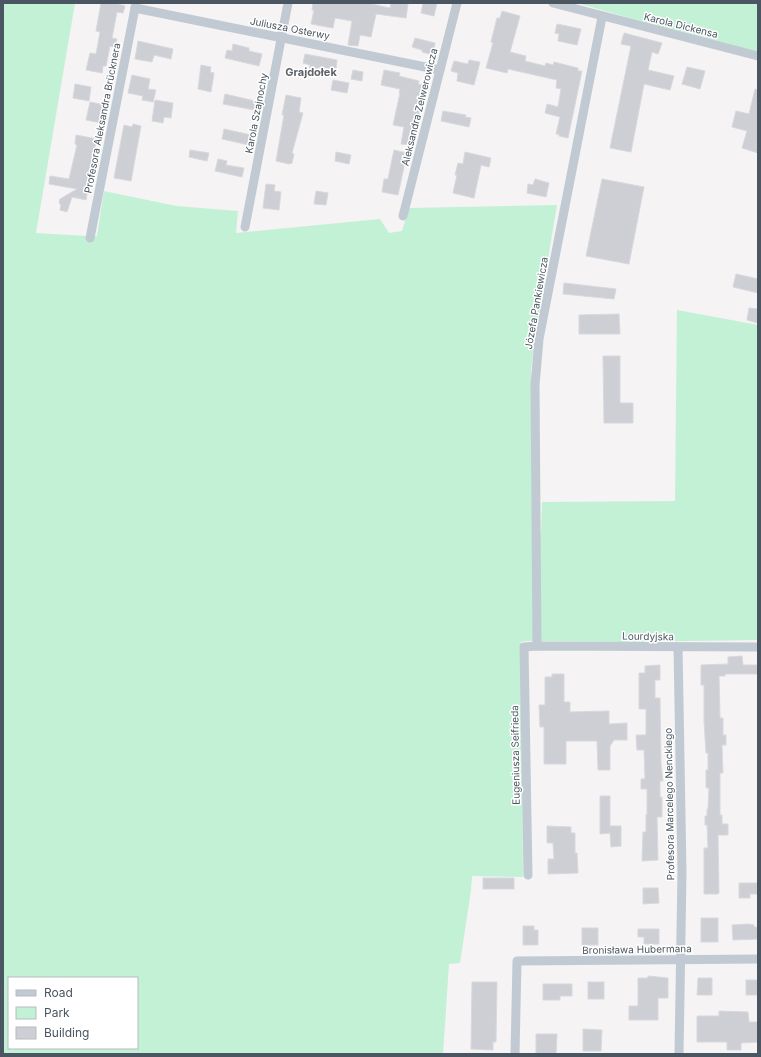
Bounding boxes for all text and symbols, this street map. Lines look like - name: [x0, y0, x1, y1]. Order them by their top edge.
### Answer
- street label: Karola Dickensa: [643, 10, 719, 40]
- street label: Juliusza Osterwy: [249, 14, 331, 42]
- street label: Profesora Aleksandra Brücknera: [82, 42, 122, 194]
- street label: Aleksandra Zelwerowicza: [399, 47, 439, 167]
- district label: Grajdołek: [285, 65, 337, 79]
- street label: Karola Szajnochy: [242, 71, 270, 154]
- street label: Józefa Pankiewicza: [522, 256, 550, 350]
- street label: Lourdyjska: [622, 630, 674, 642]
- street label: Eugeniusza Seifrieda: [508, 705, 522, 805]
- street label: Profesora Marcelego Nenckiego: [662, 728, 676, 880]
- street label: Bronisława Hubermana: [582, 942, 692, 956]
- legend: [8, 977, 138, 1049]
- text: Road: [44, 985, 73, 1000]
- text: Park: [44, 1005, 70, 1020]
- text: Building: [44, 1025, 89, 1040]

